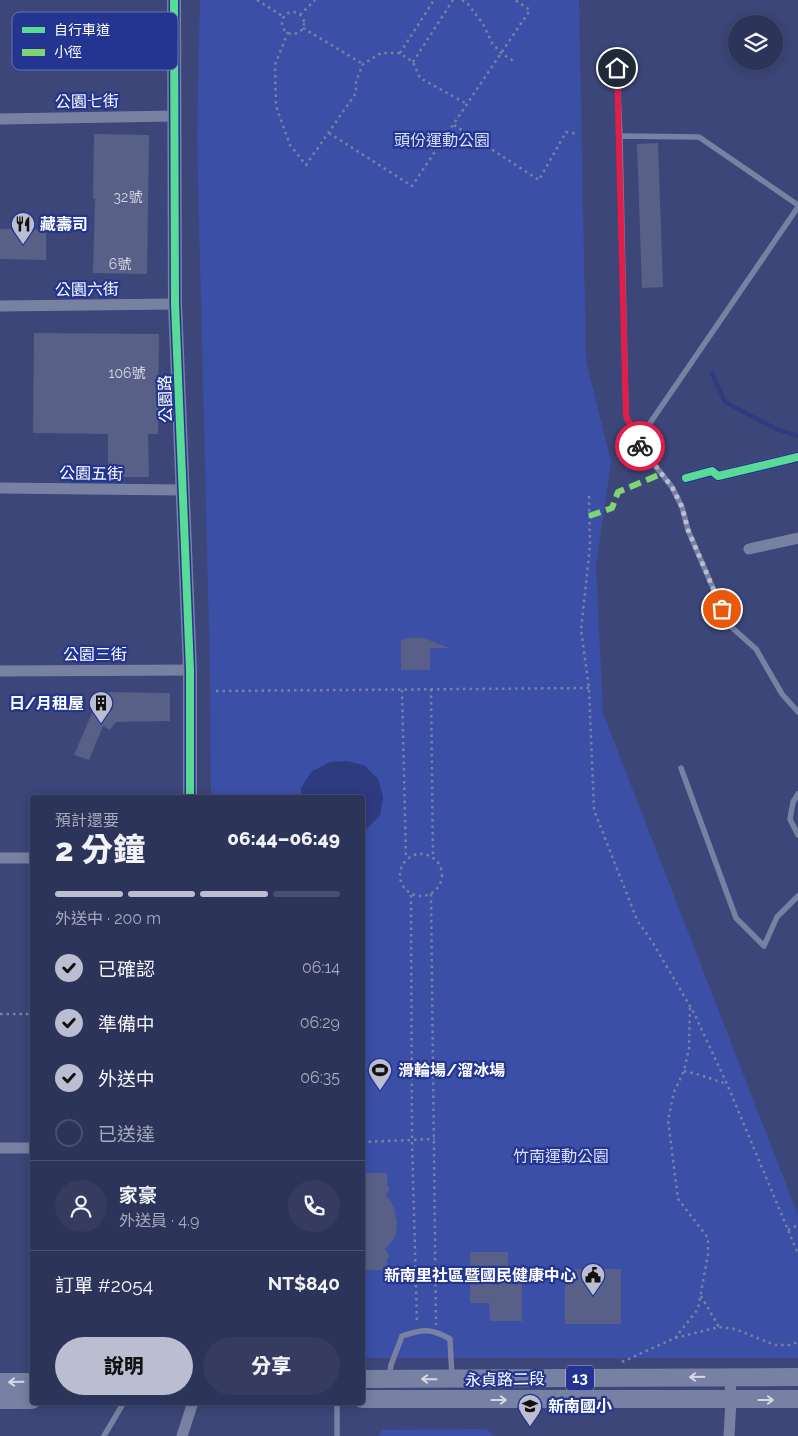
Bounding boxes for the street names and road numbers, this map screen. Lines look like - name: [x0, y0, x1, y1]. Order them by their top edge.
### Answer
- street label: 公園七街: [55, 91, 119, 112]
- street label: 公園六街: [55, 279, 119, 300]
- street label: 公園路: [155, 375, 176, 423]
- street label: 公園五街: [59, 463, 123, 484]
- street label: 公園三街: [63, 645, 127, 664]
- road number: 13: [566, 1366, 594, 1390]
- street label: 永貞路二段: [465, 1369, 545, 1390]

